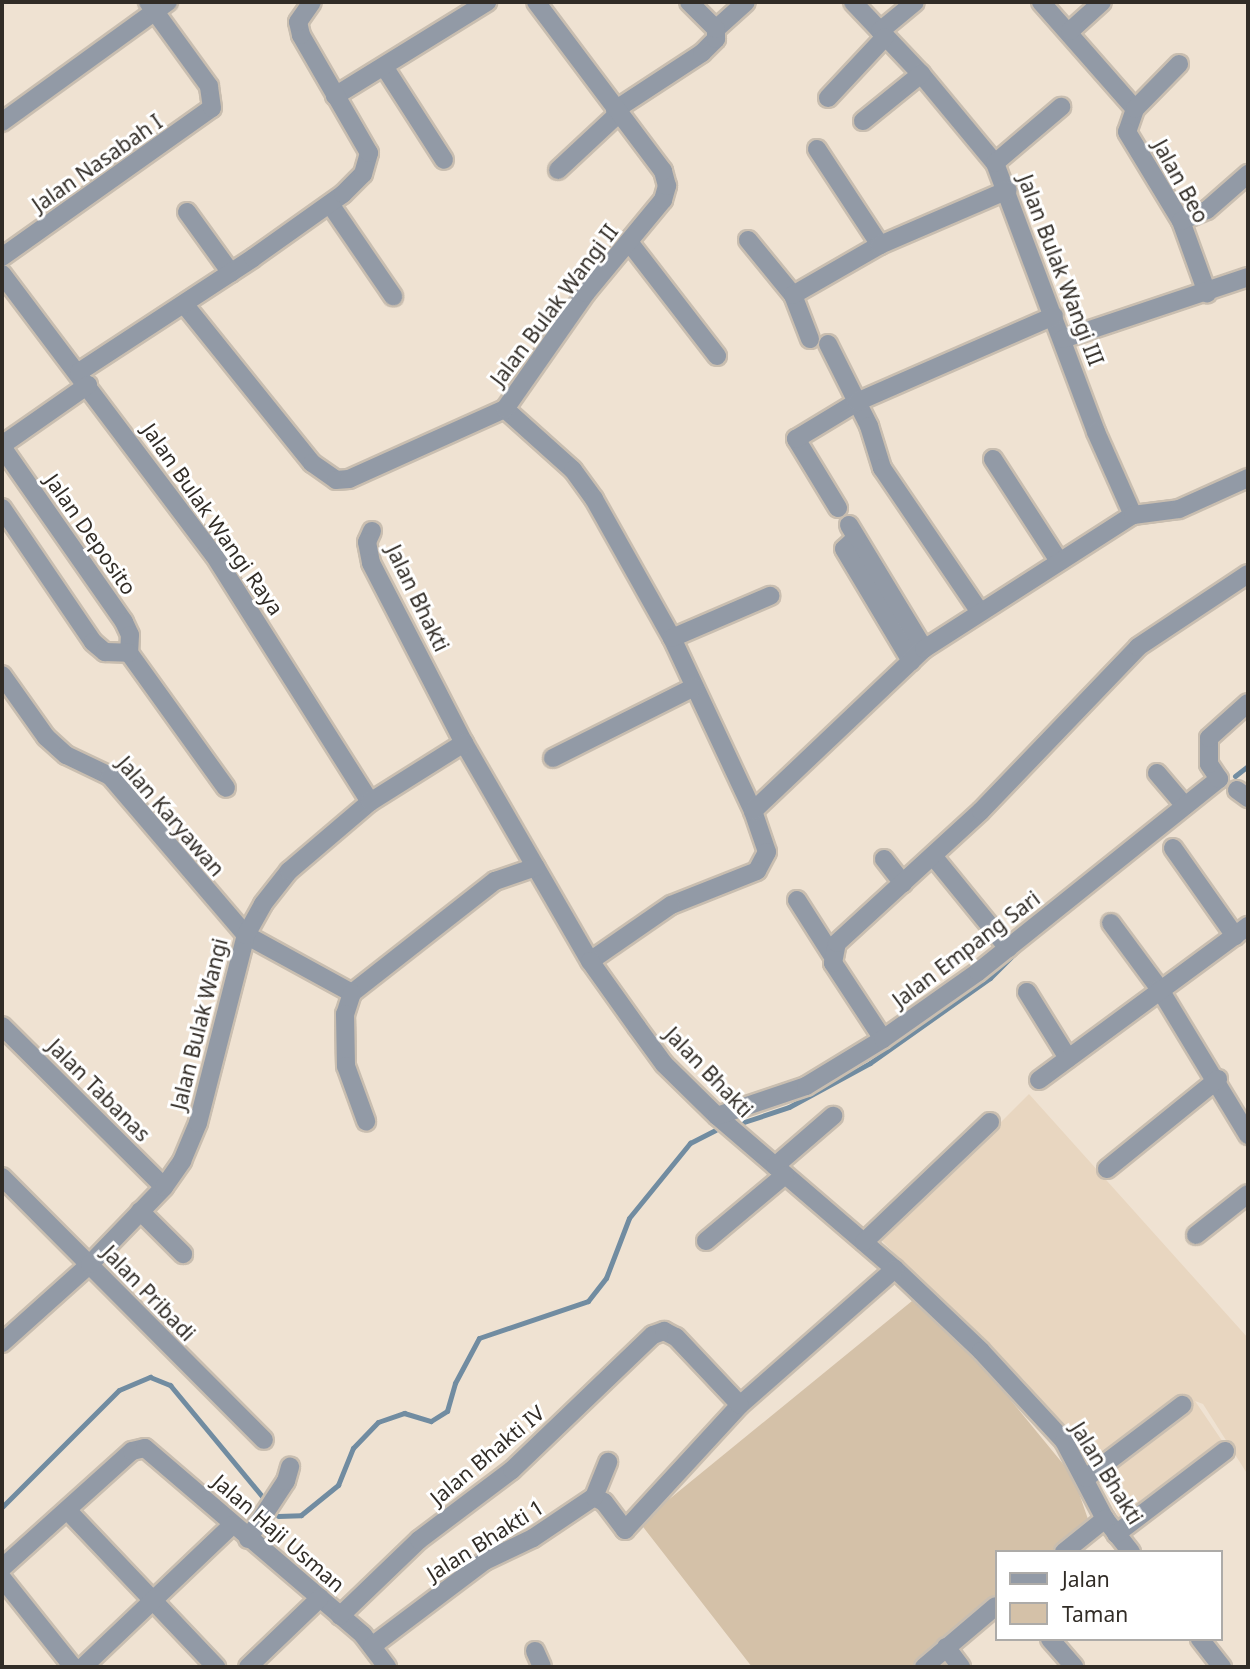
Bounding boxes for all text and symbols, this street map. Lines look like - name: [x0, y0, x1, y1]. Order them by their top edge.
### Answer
- street label: Jalan Nasabah I: [27, 109, 167, 217]
- street label: Jalan Beo: [1148, 135, 1214, 227]
- street label: Jalan Bulak Wangi III: [1013, 171, 1109, 369]
- street label: Jalan Bulak Wangi II: [485, 219, 623, 391]
- street label: Jalan Bulak Wangi Raya: [137, 418, 289, 620]
- street label: Jalan Deposito: [40, 469, 142, 599]
- street label: Jalan Bhakti: [381, 540, 455, 656]
- street label: Jalan Karyawan: [112, 751, 230, 881]
- street label: Jalan Empang Sari: [887, 885, 1045, 1013]
- street label: Jalan Bulak Wangi: [166, 936, 232, 1112]
- street label: Jalan Bhakti: [660, 1022, 758, 1122]
- street label: Jalan Tabanas: [43, 1034, 155, 1146]
- street label: Jalan Pribadi: [97, 1240, 201, 1346]
- street label: Jalan Bhakti IV: [425, 1400, 549, 1510]
- street label: Jalan Bhakti: [1066, 1417, 1148, 1529]
- street label: Jalan Haji Usman: [208, 1469, 350, 1597]
- street label: Jalan Bhakti 1: [422, 1494, 548, 1586]
- legend: [995, 1550, 1222, 1641]
- text: Jalan: [1062, 1565, 1110, 1593]
- text: Taman: [1062, 1600, 1128, 1628]

